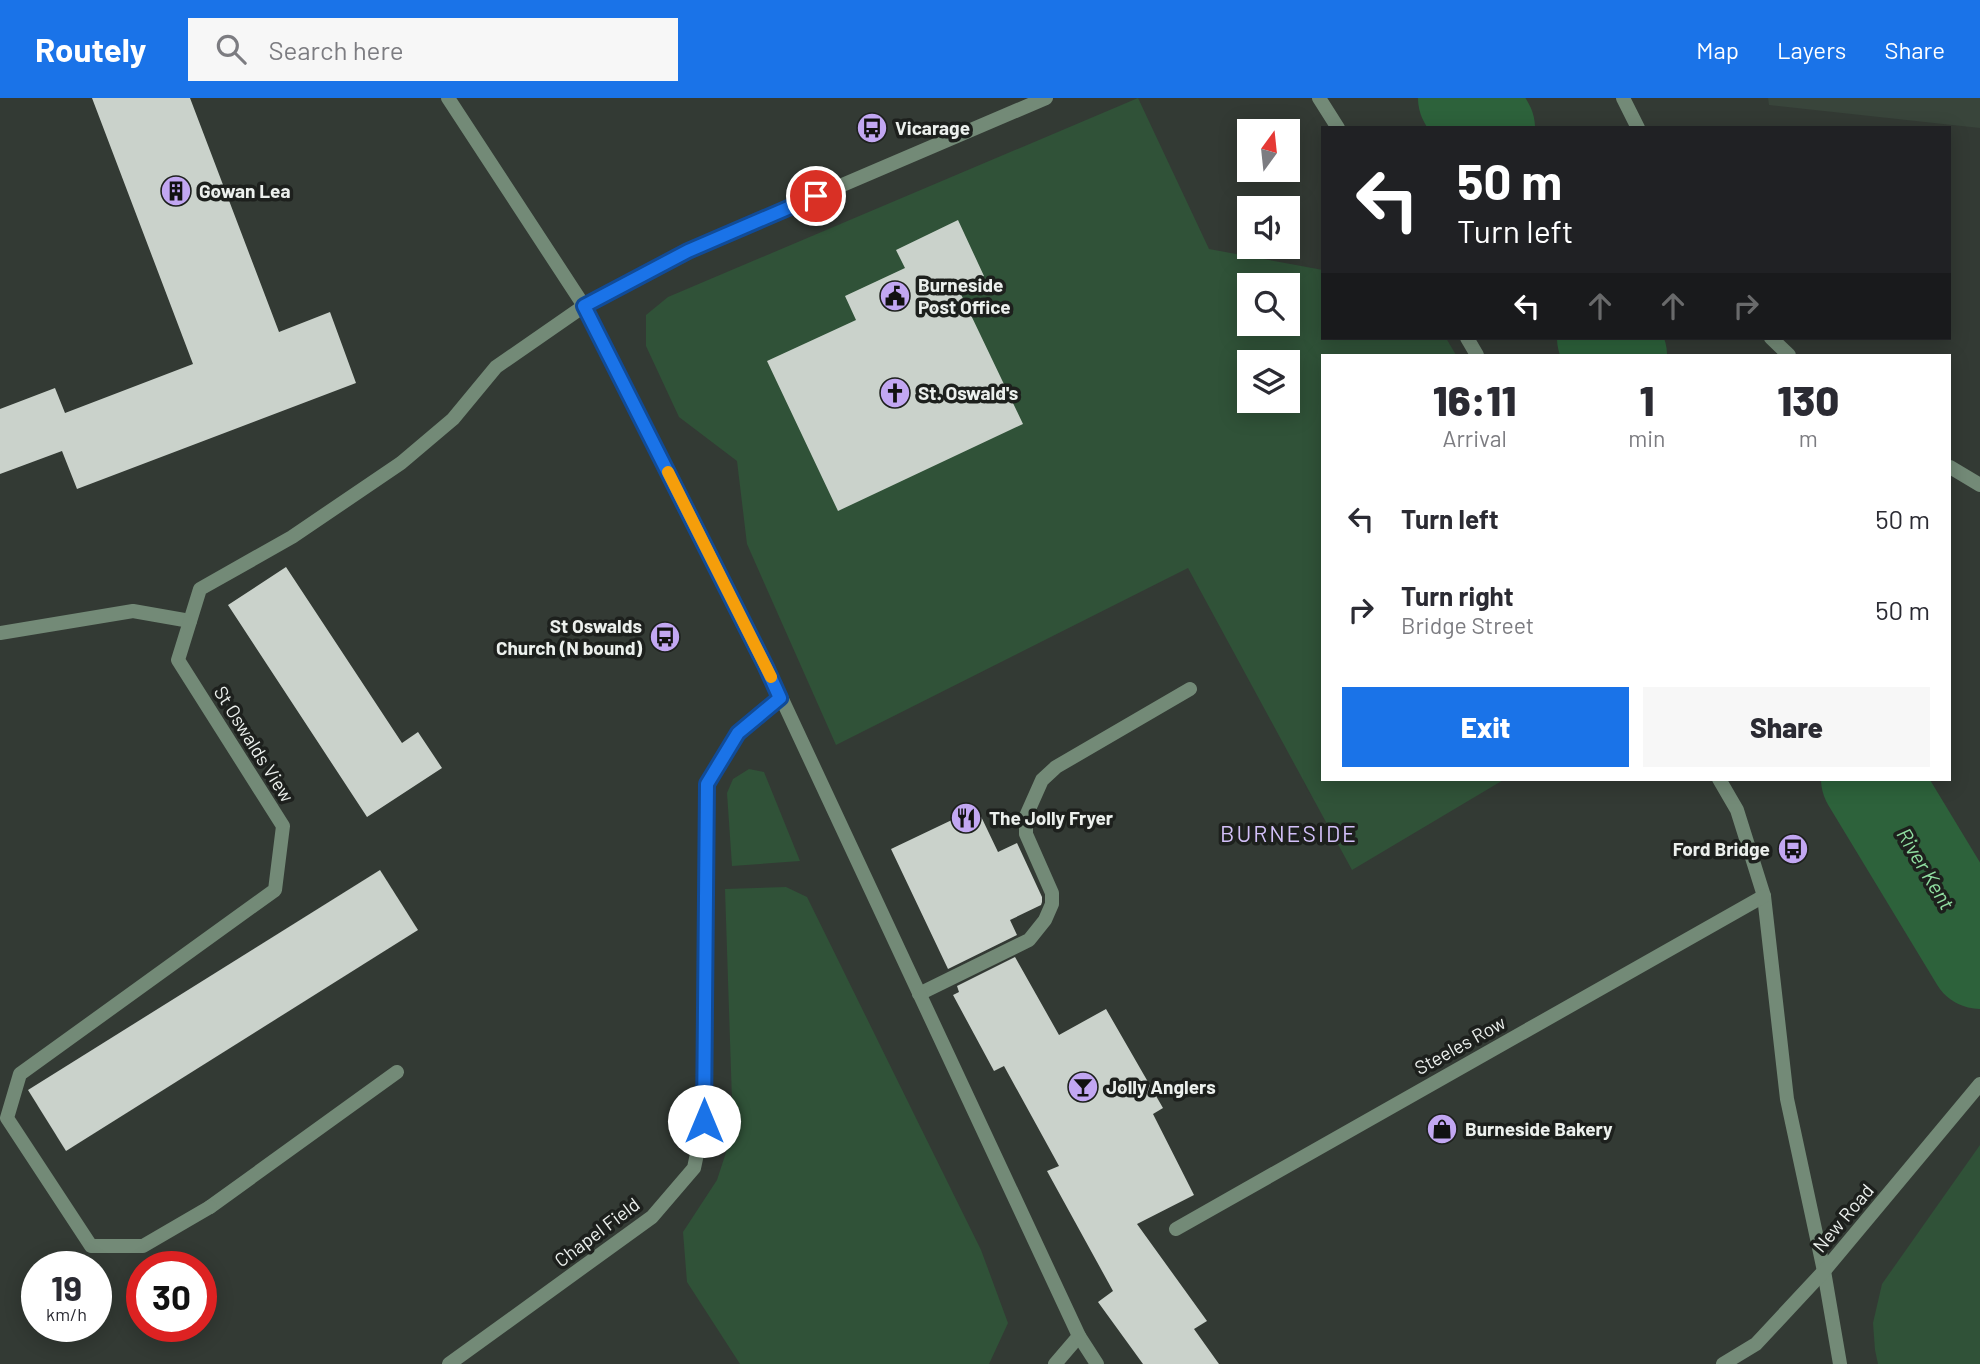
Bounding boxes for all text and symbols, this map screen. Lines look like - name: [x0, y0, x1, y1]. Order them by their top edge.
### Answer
- search box: [188, 18, 678, 81]
- text: Routely: [35, 29, 146, 69]
- icon: search: [212, 30, 250, 68]
- text: Search here: [268, 34, 404, 65]
- text: Map: [1696, 35, 1739, 64]
- text: Layers: [1777, 35, 1846, 64]
- text: Share: [1884, 35, 1945, 64]
- bus stop icon: Vicarage: [855, 111, 889, 145]
- place label: Vicarage: [895, 116, 970, 139]
- north arrow: [1237, 119, 1300, 182]
- map controls: [1237, 119, 1300, 413]
- text: 50 m: [1457, 151, 1562, 210]
- icon: left: [1342, 154, 1433, 245]
- pin: [786, 166, 846, 226]
- building icon: Gowan Lea: [159, 174, 193, 208]
- icon: arrive: [797, 177, 835, 215]
- place label: Gowan Lea: [199, 179, 290, 202]
- button: sound: [1237, 196, 1300, 259]
- text: Turn left: [1457, 211, 1574, 249]
- place label: Burneside Post Office: [918, 273, 1011, 318]
- button: search: [1237, 273, 1300, 336]
- public building icon: Burneside Post Office: [878, 279, 912, 313]
- icon: left: [1508, 287, 1546, 325]
- icon: ahead: [1581, 287, 1619, 325]
- icon: ahead: [1654, 287, 1692, 325]
- icon: right: [1727, 287, 1765, 325]
- button: layers: [1237, 350, 1300, 413]
- text: 16:11: [1433, 374, 1516, 424]
- text: 1: [1639, 374, 1654, 424]
- text: 130: [1777, 374, 1839, 424]
- church icon: St. Oswald's: [878, 376, 912, 410]
- place label: St. Oswald's: [918, 381, 1018, 404]
- text: Arrival: [1442, 424, 1507, 452]
- text: min: [1628, 424, 1666, 452]
- text: m: [1799, 424, 1818, 452]
- icon: left: [1342, 500, 1380, 538]
- text: Turn left: [1401, 503, 1499, 534]
- text: 50 m: [1875, 503, 1930, 534]
- text: Turn right: [1401, 580, 1514, 611]
- icon: right: [1342, 591, 1380, 629]
- text: 50 m: [1875, 594, 1930, 625]
- text: Bridge Street: [1401, 611, 1534, 639]
- place label: St Oswalds Church (N bound): [496, 614, 642, 659]
- bus stop icon: St Oswalds Church (N bound): [648, 620, 682, 654]
- street label: St Oswalds View: [210, 681, 299, 806]
- button: Exit: [1342, 687, 1629, 767]
- button: Share: [1643, 687, 1930, 767]
- restaurant icon: The Jolly Fryer: [949, 801, 983, 835]
- place label: The Jolly Fryer: [989, 806, 1114, 829]
- district label: BURNESIDE: [1220, 819, 1358, 847]
- water label: River Kent: [1892, 823, 1961, 914]
- bus stop icon: Ford Bridge: [1776, 832, 1810, 866]
- place label: Ford Bridge: [1673, 837, 1770, 860]
- street label: Steeles Row: [1410, 1010, 1510, 1079]
- bar icon: Jolly Anglers: [1066, 1070, 1100, 1104]
- place label: Jolly Anglers: [1106, 1075, 1216, 1098]
- position arrow: [667, 1084, 741, 1158]
- shop icon: Burneside Bakery: [1425, 1112, 1459, 1146]
- place label: Burneside Bakery: [1465, 1117, 1613, 1140]
- street label: New Road: [1807, 1179, 1878, 1257]
- street label: Chapel Field: [550, 1192, 644, 1271]
- speed limit sign: 30: [126, 1251, 217, 1342]
- text: 19: [51, 1266, 82, 1308]
- text: km/h: [46, 1303, 87, 1325]

